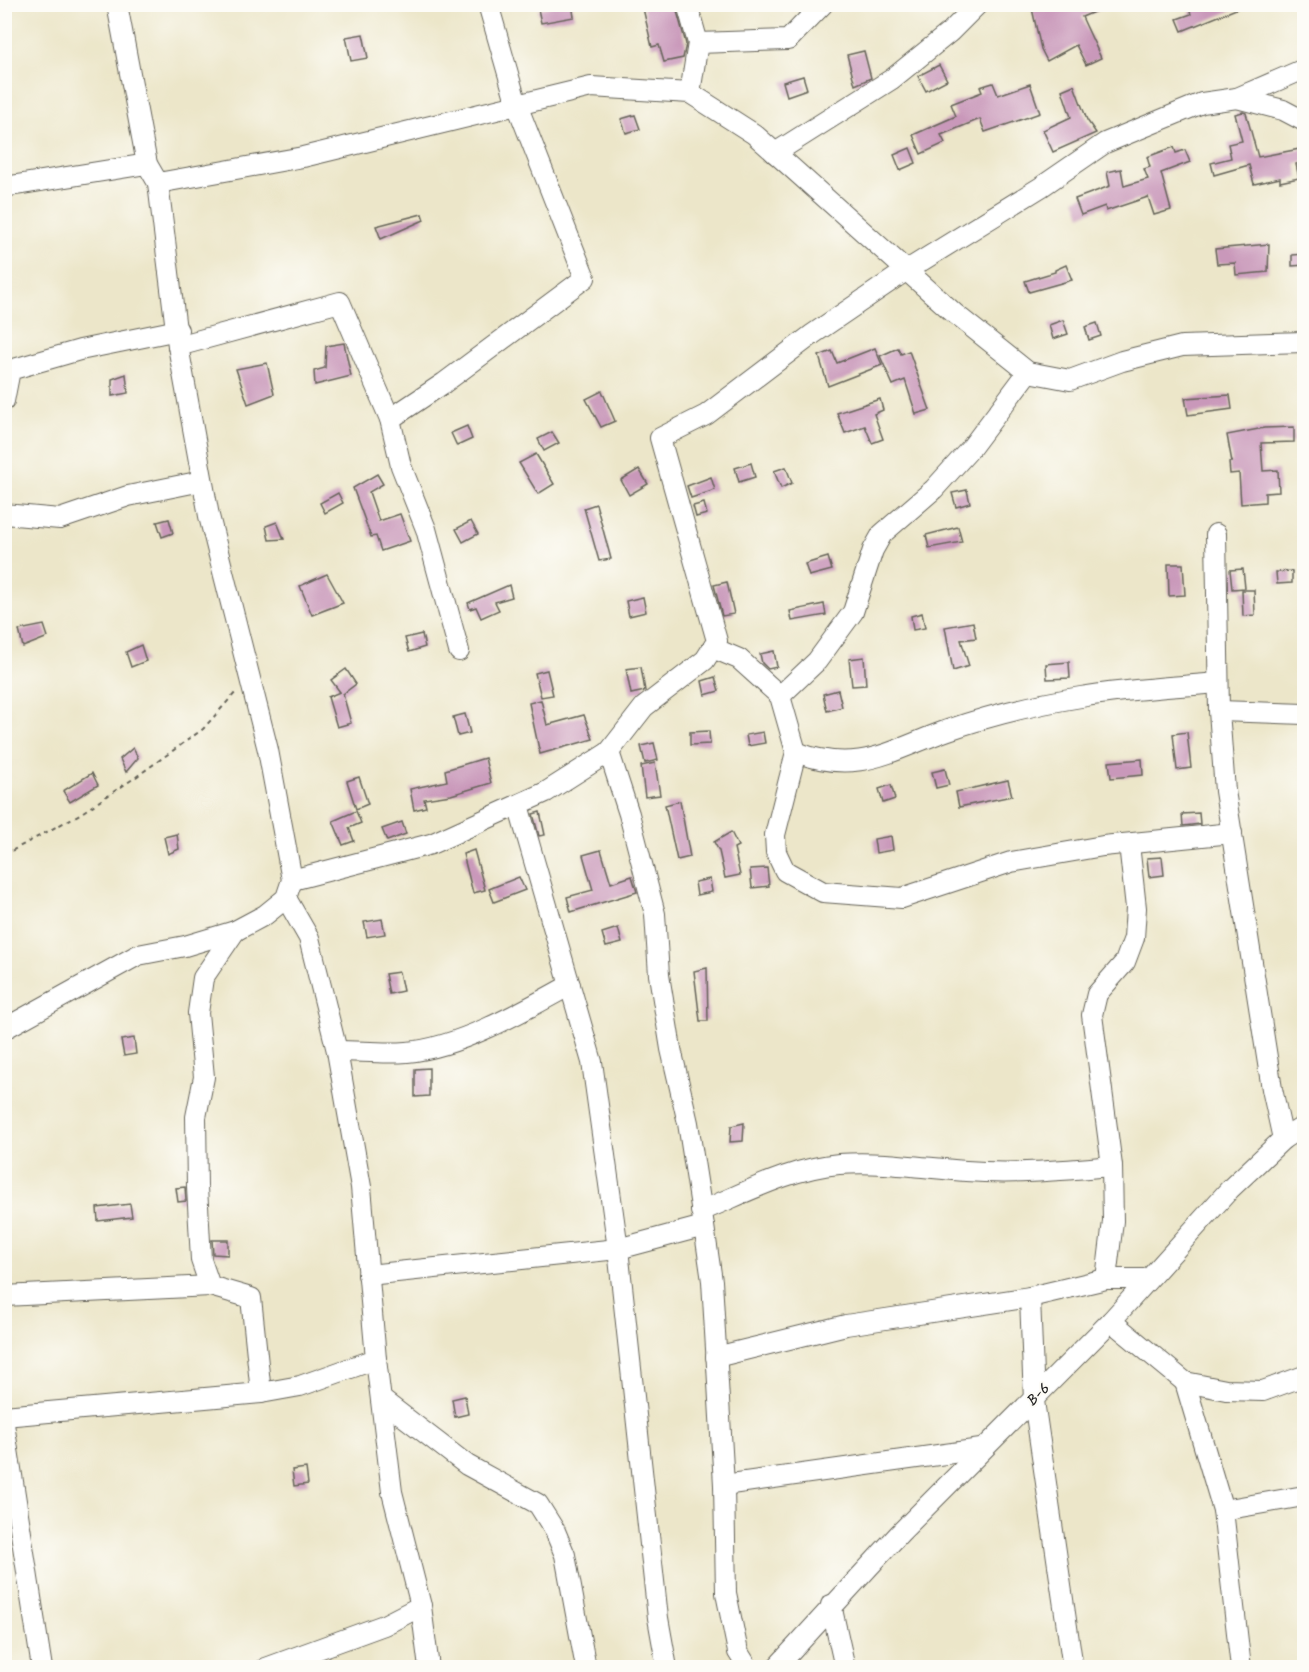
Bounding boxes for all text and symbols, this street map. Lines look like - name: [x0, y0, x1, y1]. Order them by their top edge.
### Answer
- street label: B-6: [1022, 1378, 1056, 1412]

